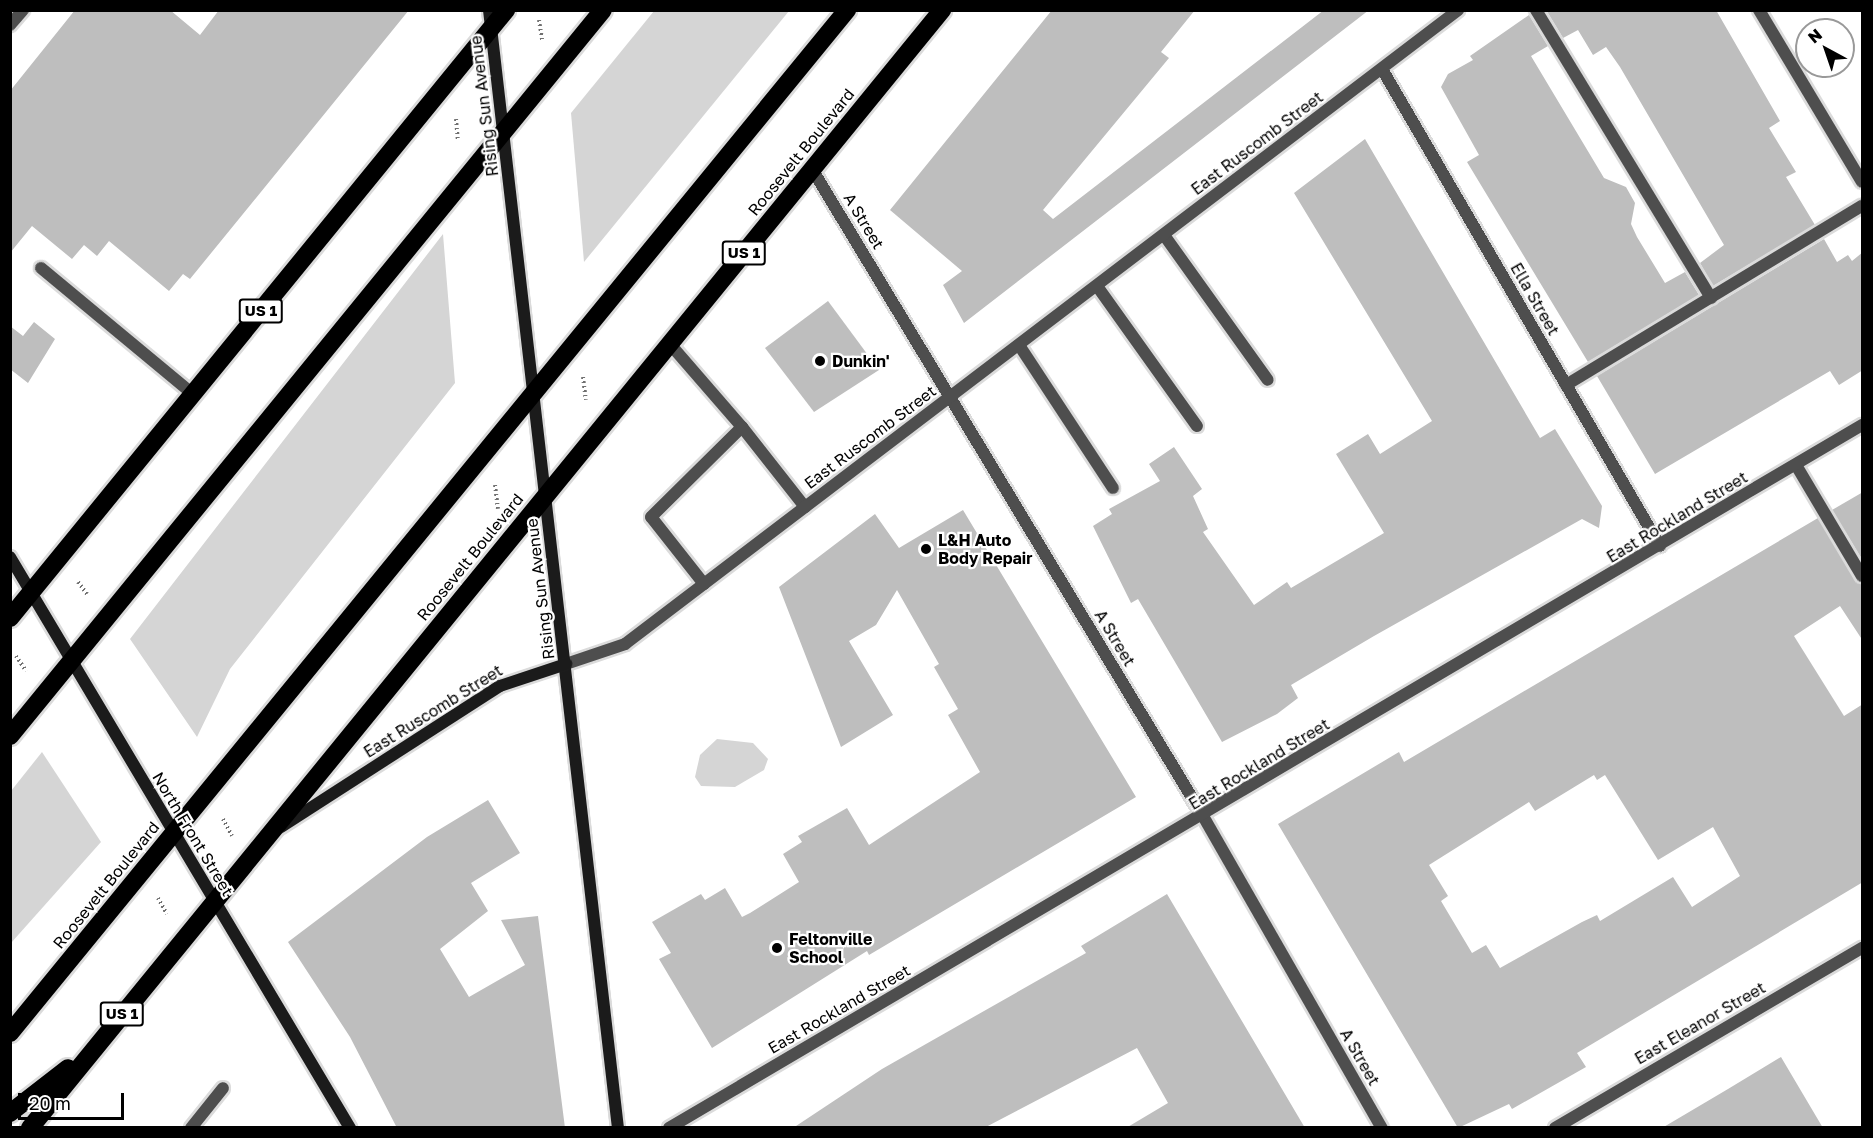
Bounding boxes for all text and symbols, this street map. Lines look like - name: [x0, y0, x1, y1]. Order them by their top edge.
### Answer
- north arrow: [1795, 18, 1855, 78]
- text: N: [1804, 24, 1826, 47]
- street label: Rising Sun Avenue: [466, 34, 502, 178]
- street label: Roosevelt Boulevard: [744, 85, 858, 219]
- street label: East Ruscomb Street: [1187, 87, 1327, 199]
- street label: A Street: [840, 189, 888, 253]
- road number: US 1: [722, 241, 766, 265]
- street label: Ella Street: [1507, 259, 1563, 339]
- road number: US 1: [238, 299, 284, 323]
- place label: Dunkin': [832, 351, 890, 371]
- marker: Dunkin': [813, 354, 827, 368]
- street label: East Ruscomb Street: [800, 381, 940, 493]
- street label: East Rockland Street: [1603, 467, 1751, 567]
- street label: Roosevelt Boulevard: [413, 490, 527, 624]
- street label: Rising Sun Avenue: [522, 517, 558, 661]
- place label: L&H Auto Body Repair: [938, 530, 1032, 568]
- marker: L&H Auto Body Repair: [919, 542, 933, 556]
- street label: A Street: [1091, 606, 1139, 670]
- street label: East Ruscomb Street: [360, 660, 506, 762]
- street label: East Rockland Street: [1185, 714, 1333, 814]
- street label: North Front Street: [148, 769, 238, 899]
- street label: Roosevelt Boulevard: [49, 818, 163, 952]
- place label: Feltonville School: [789, 929, 872, 967]
- marker: Feltonville School: [770, 941, 784, 955]
- street label: East Rockland Street: [765, 960, 913, 1058]
- street label: East Eleanor Street: [1631, 978, 1769, 1068]
- road number: US 1: [100, 1002, 144, 1026]
- street label: A Street: [1336, 1025, 1384, 1089]
- scale bar: [21, 1081, 128, 1119]
- text: 20 m: [29, 1092, 71, 1114]

